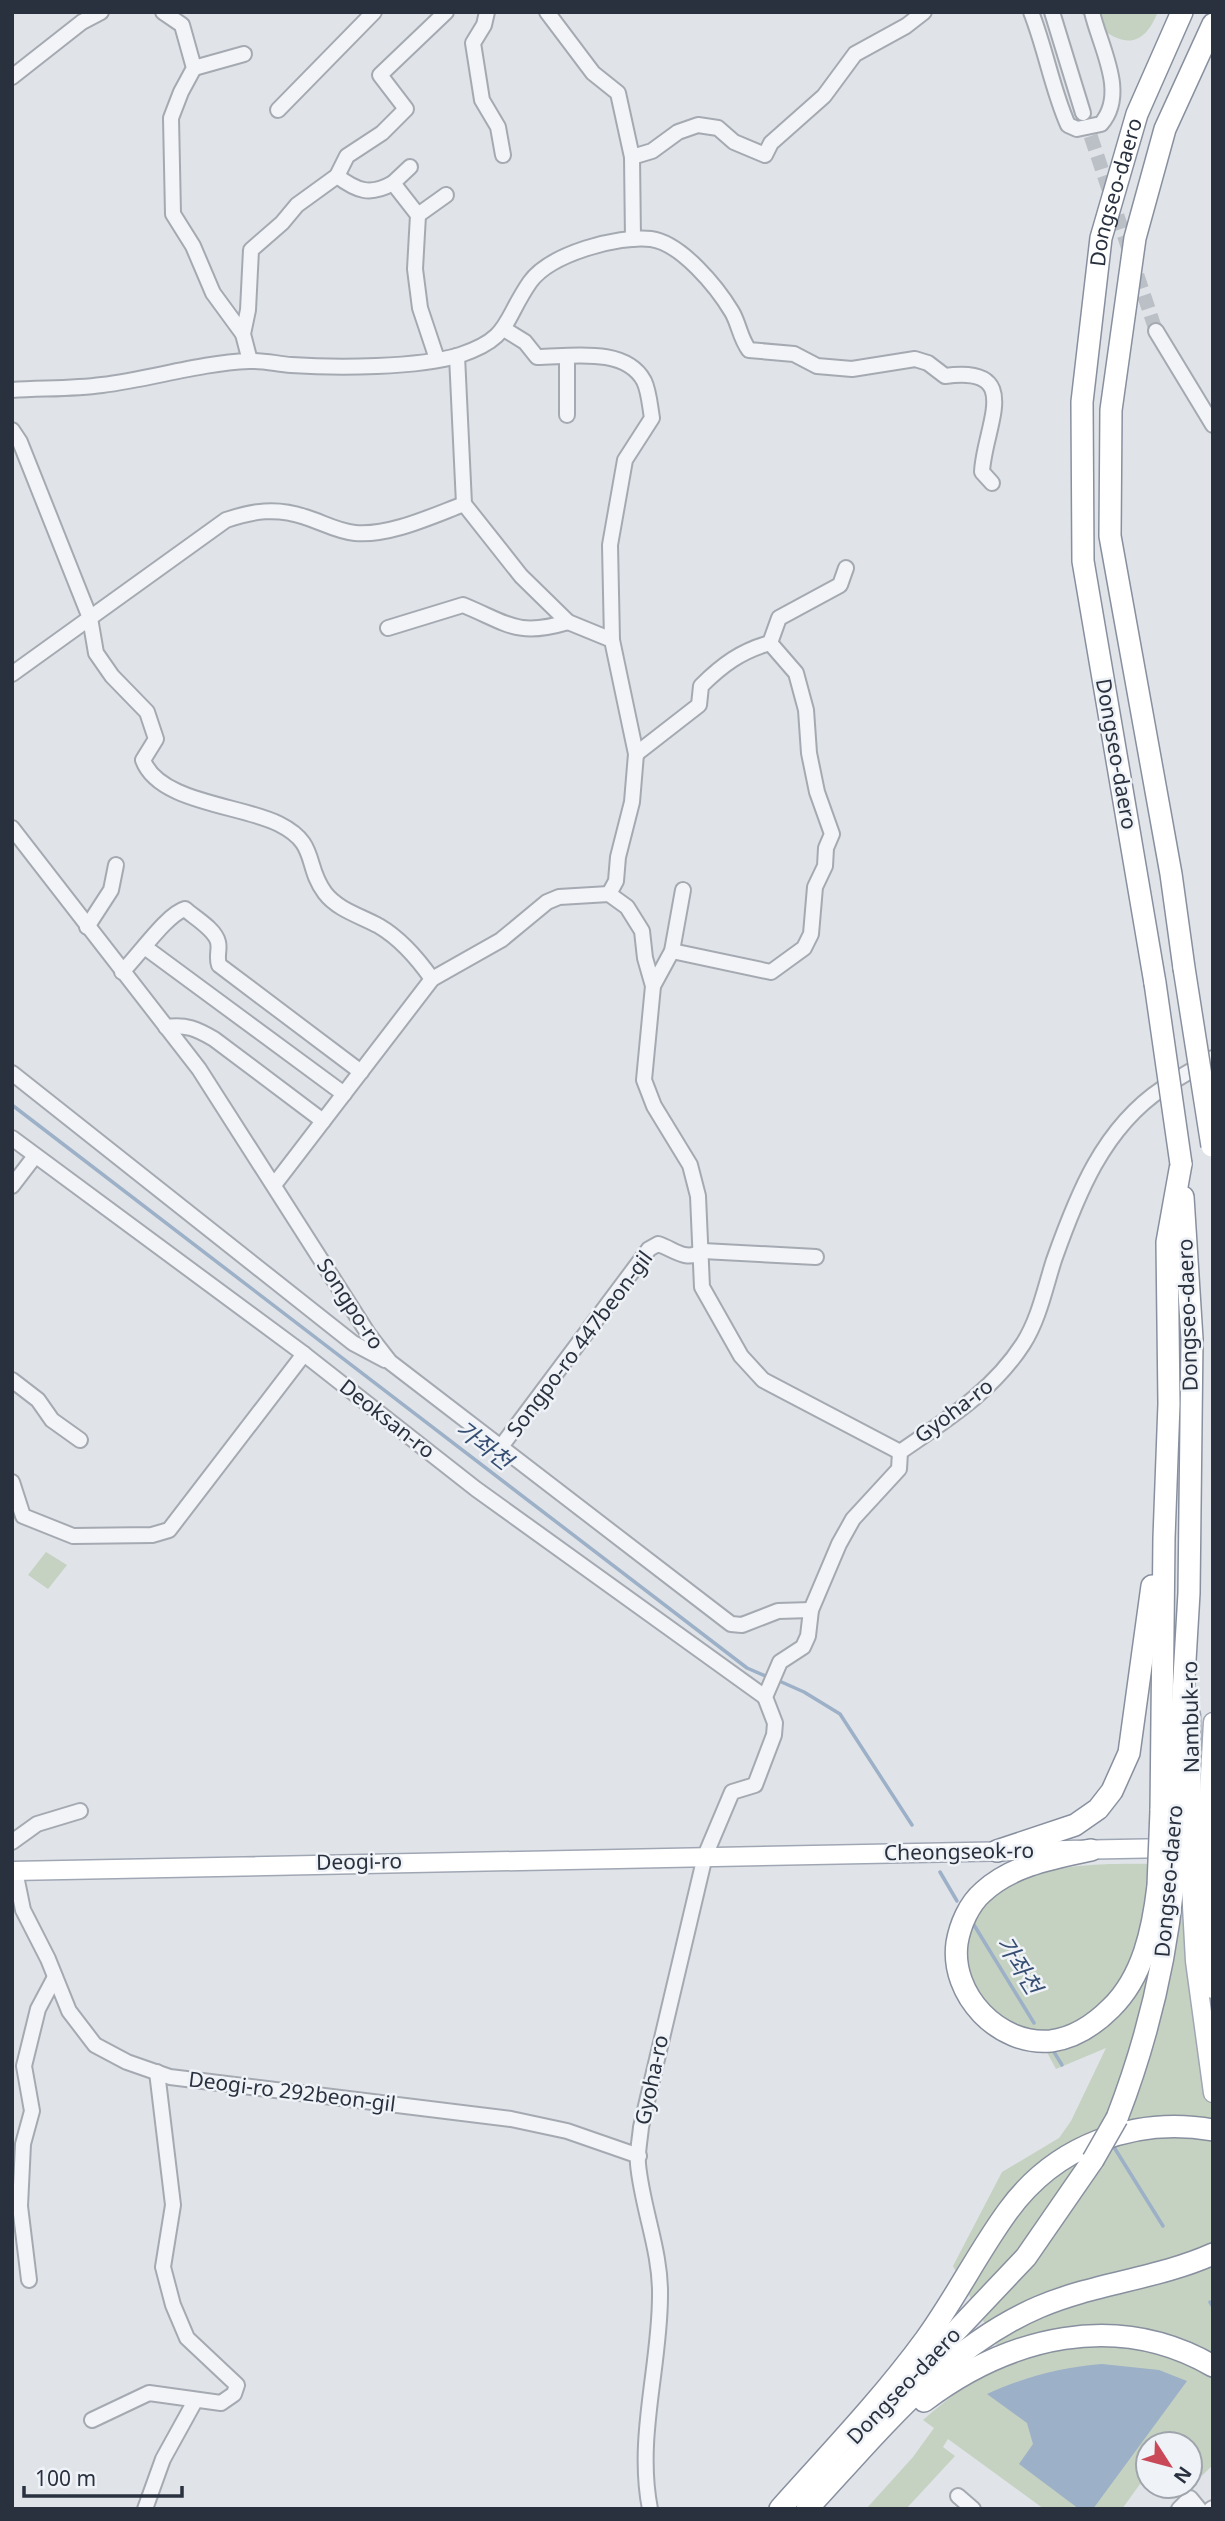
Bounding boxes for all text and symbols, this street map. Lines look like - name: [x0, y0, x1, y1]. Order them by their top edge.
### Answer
- street label: Dongseo-daero: [1083, 114, 1148, 268]
- street label: Dongseo-daero: [1090, 676, 1144, 831]
- street label: Dongseo-daero: [1170, 1238, 1204, 1392]
- street label: Songpo-ro 447beon-gil: [500, 1245, 658, 1442]
- street label: Songpo-ro: [311, 1252, 391, 1354]
- street label: Deoksan-ro: [334, 1372, 441, 1464]
- street label: Gyoha-ro: [909, 1372, 998, 1449]
- water label: 가좌천: [450, 1412, 522, 1478]
- street label: Nambuk-ro: [1175, 1661, 1205, 1773]
- street label: Dongseo-daero: [1147, 1804, 1189, 1958]
- street label: Cheongseok-ro: [884, 1836, 1034, 1866]
- street label: Deogi-ro: [316, 1846, 402, 1876]
- water label: 가좌천: [989, 1929, 1052, 2002]
- street label: Gyoha-ro: [628, 2032, 674, 2127]
- street label: Deogi-ro 292beon-gil: [187, 2064, 397, 2118]
- street label: Dongseo-daero: [840, 2321, 966, 2450]
- north arrow: [1134, 2430, 1204, 2500]
- scale bar: [24, 2454, 182, 2498]
- text: N: [1168, 2461, 1198, 2489]
- text: 100 m: [35, 2464, 96, 2492]

